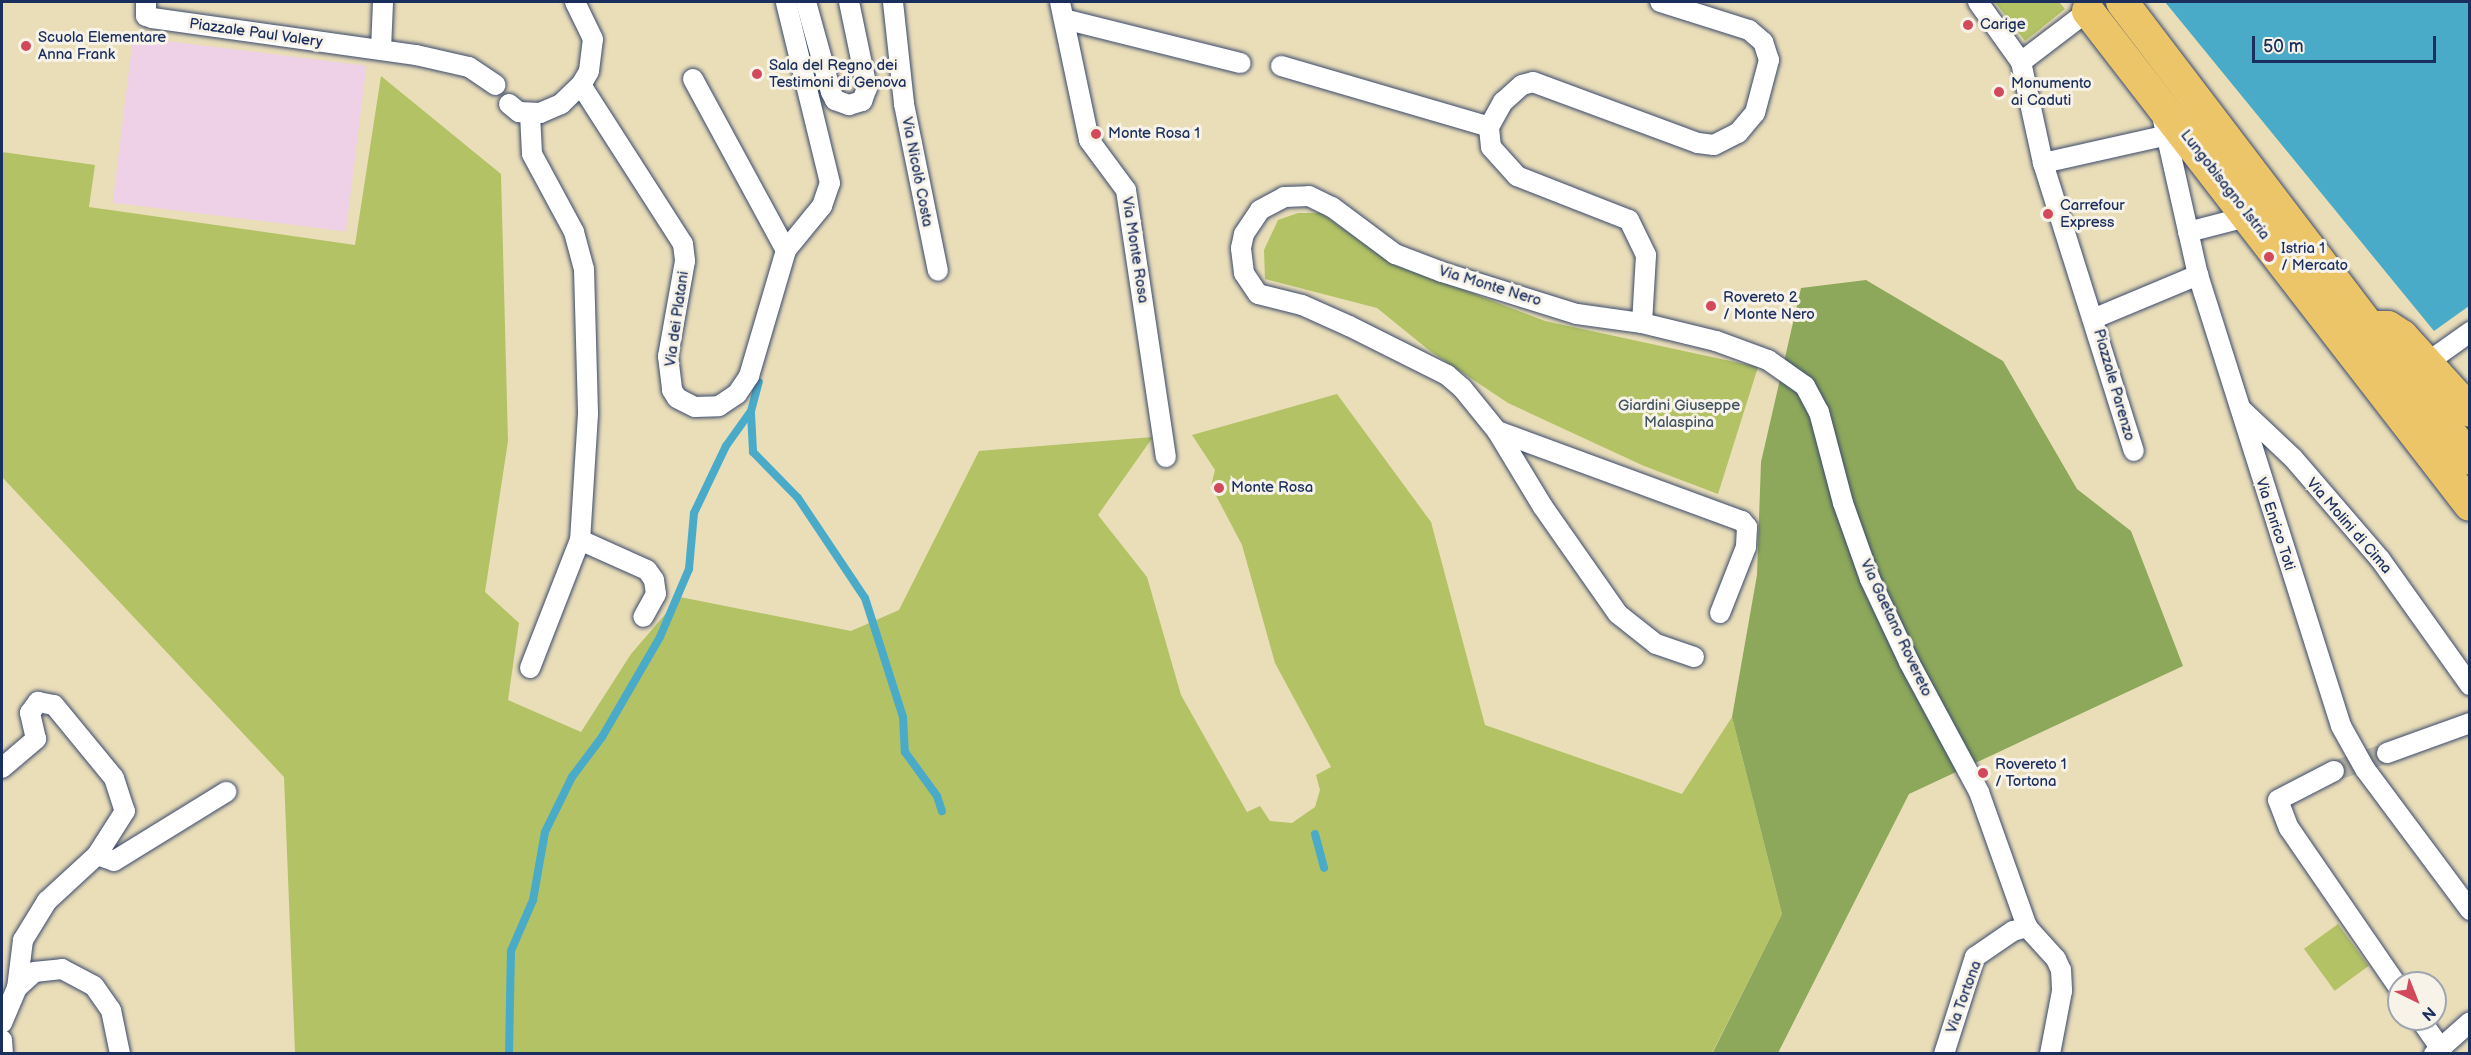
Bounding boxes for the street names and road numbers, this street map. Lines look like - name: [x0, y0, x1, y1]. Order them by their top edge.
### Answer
- street label: Piazzale Paul Valery: [188, 15, 324, 51]
- street label: Via Nicolò Costa: [898, 116, 936, 228]
- street label: Lungobisagno Istria: [2177, 127, 2273, 243]
- street label: Via Monte Rosa: [1118, 196, 1152, 304]
- street label: Via Monte Nero: [1437, 262, 1543, 310]
- street label: Via dei Platani: [661, 270, 693, 368]
- street label: Piazzale Parenzo: [2089, 327, 2139, 443]
- street label: Via Molini di Cima: [2303, 474, 2395, 578]
- street label: Via Enrico Toti: [2251, 475, 2299, 573]
- street label: Via Gaetano Rovereto: [1856, 557, 1936, 699]
- street label: Via Tortona: [1942, 958, 1986, 1036]

